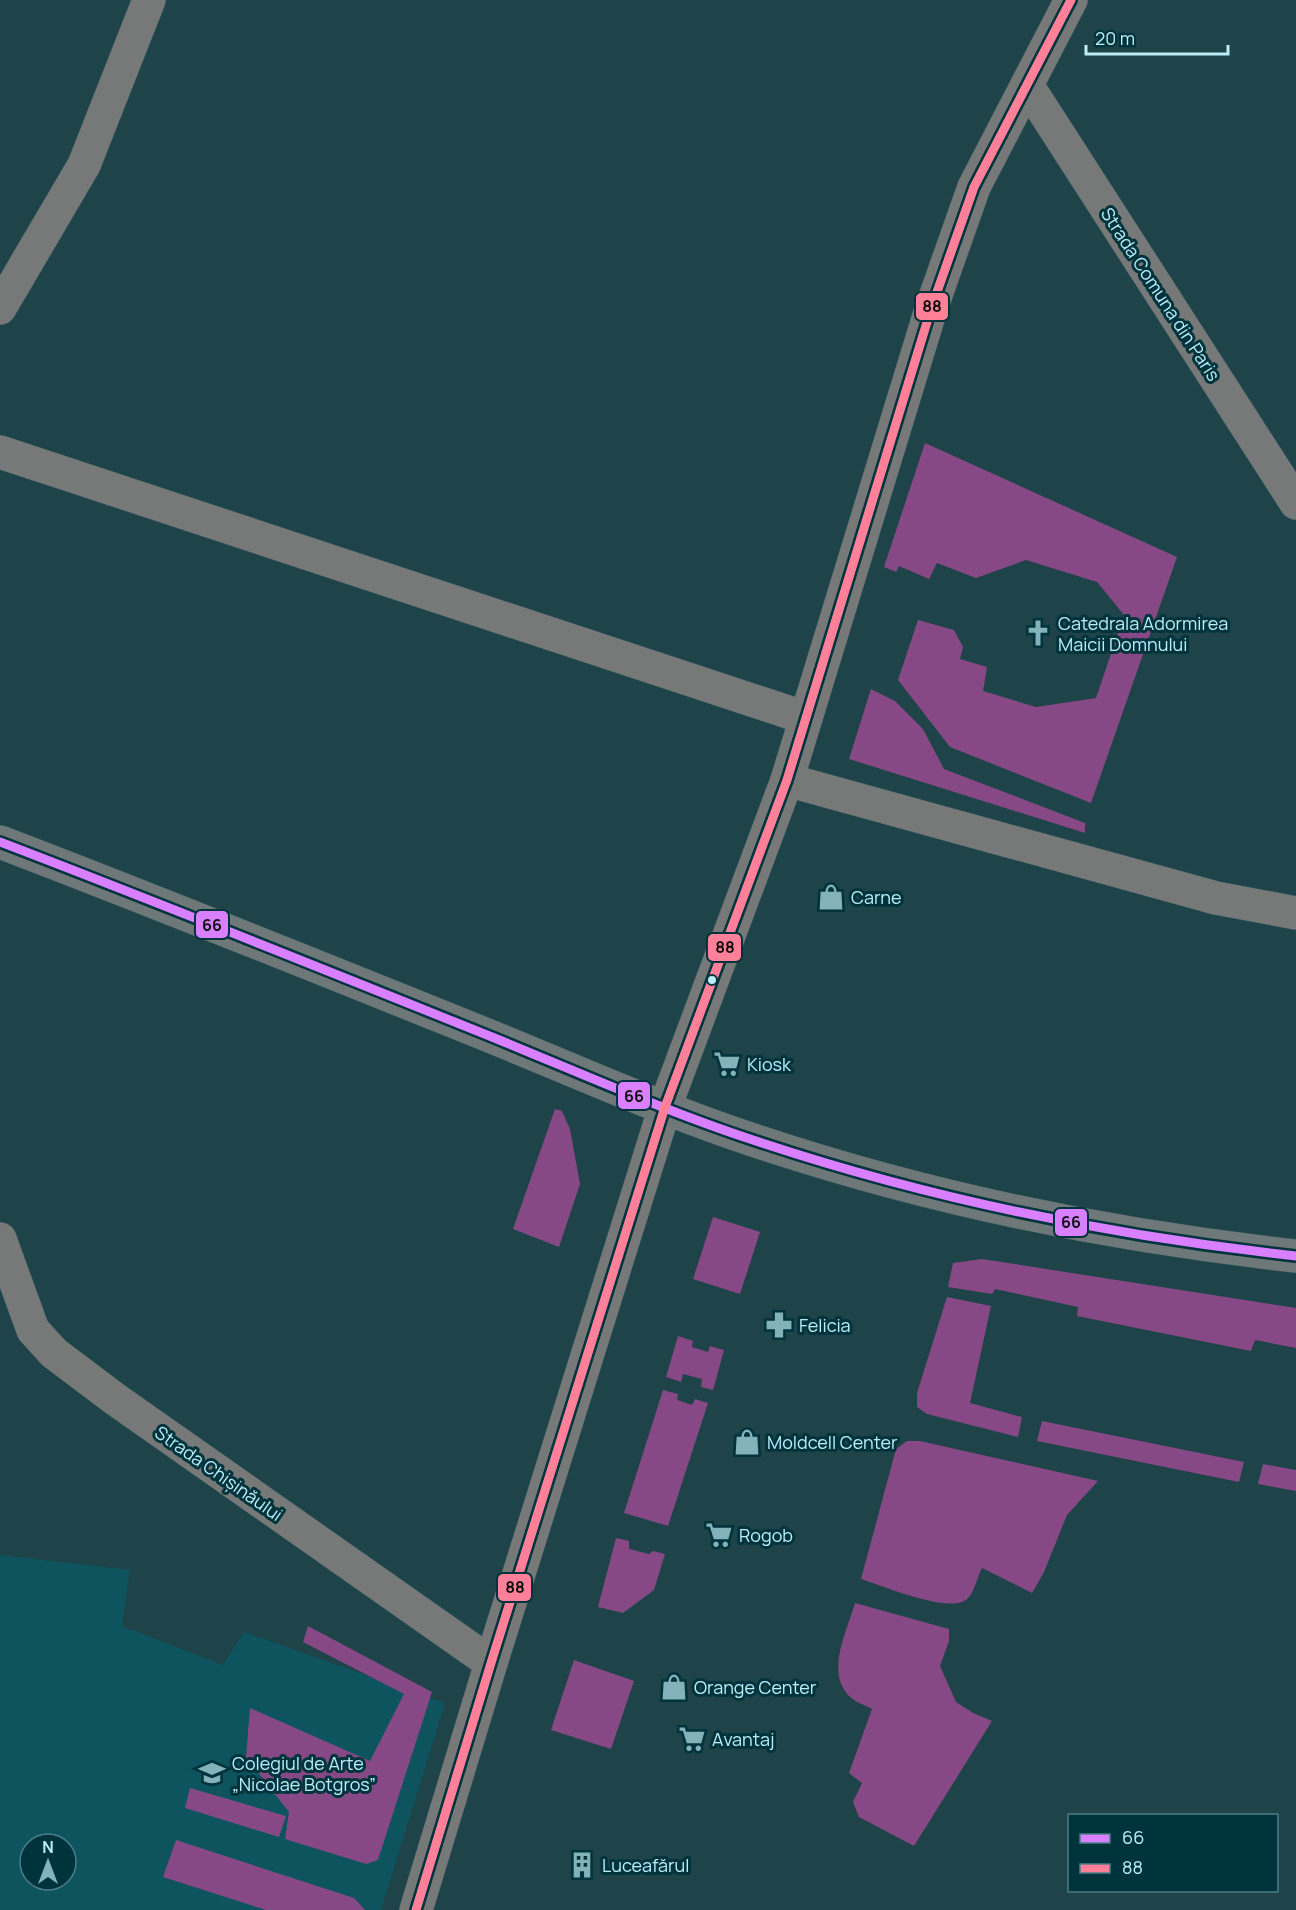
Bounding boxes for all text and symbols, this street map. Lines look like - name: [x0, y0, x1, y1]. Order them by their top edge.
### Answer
- scale bar: [1086, 18, 1228, 56]
- text: 20 m: [1095, 26, 1135, 50]
- street label: Strada Comuna din Paris: [1096, 203, 1226, 385]
- line badge: 88: [915, 292, 949, 321]
- text: 88: [922, 295, 942, 317]
- place label: Catedrala Adormirea Maicii Domnului: [1058, 611, 1228, 656]
- church icon: Catedrala Adormirea Maicii Domnului: [1023, 618, 1053, 648]
- shop icon: Carne: [816, 882, 846, 912]
- place label: Carne: [851, 885, 902, 909]
- line badge: 66: [195, 910, 229, 939]
- text: 66: [202, 914, 222, 936]
- line badge: 88: [707, 933, 742, 962]
- text: 88: [715, 936, 735, 958]
- unlabelled marker: [706, 974, 718, 986]
- supermarket icon: Kiosk: [712, 1049, 742, 1079]
- place label: Kiosk: [747, 1052, 792, 1076]
- line badge: 66: [617, 1081, 651, 1110]
- text: 66: [624, 1085, 644, 1107]
- line badge: 66: [1054, 1208, 1088, 1237]
- text: 66: [1061, 1211, 1081, 1233]
- pharmacy icon: Felicia: [764, 1310, 794, 1340]
- place label: Felicia: [799, 1313, 851, 1337]
- street label: Strada Chișinăului: [150, 1420, 288, 1526]
- shop icon: Moldcell Center: [732, 1427, 762, 1457]
- place label: Moldcell Center: [767, 1430, 898, 1454]
- supermarket icon: Rogob: [704, 1520, 734, 1550]
- place label: Rogob: [739, 1523, 793, 1547]
- line badge: 88: [497, 1573, 532, 1602]
- text: 88: [505, 1576, 525, 1598]
- shop icon: Orange Center: [659, 1672, 689, 1702]
- place label: Orange Center: [694, 1675, 817, 1699]
- supermarket icon: Аvantaj: [677, 1724, 707, 1754]
- place label: Аvantaj: [712, 1727, 774, 1751]
- place label: Colegiul de Arte „Nicolae Botgros”: [232, 1751, 376, 1796]
- school or university icon: Colegiul de Arte „Nicolae Botgros”: [197, 1758, 227, 1788]
- legend: [1068, 1814, 1278, 1892]
- text: 66: [1122, 1825, 1144, 1849]
- north arrow: [18, 1832, 78, 1892]
- text: N: [42, 1836, 54, 1858]
- building icon: Luceafărul: [567, 1850, 597, 1880]
- place label: Luceafărul: [602, 1853, 689, 1877]
- text: 88: [1122, 1855, 1143, 1879]

